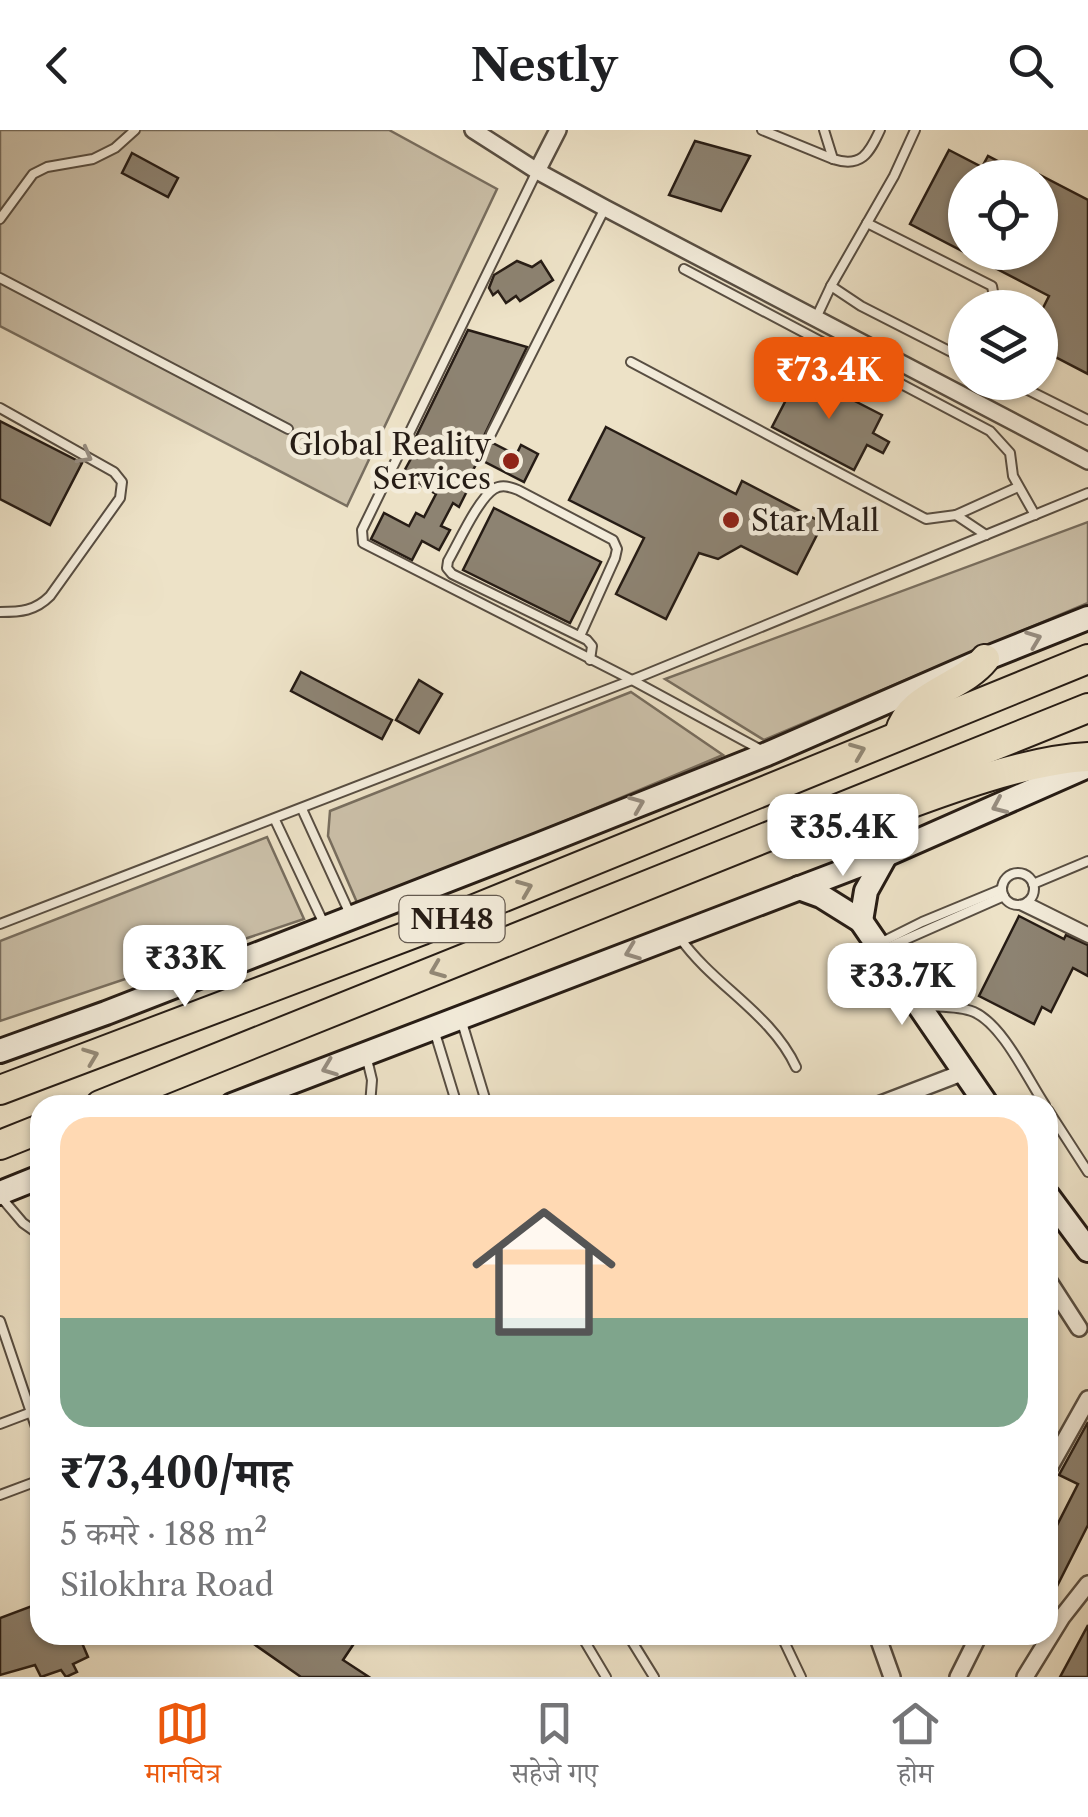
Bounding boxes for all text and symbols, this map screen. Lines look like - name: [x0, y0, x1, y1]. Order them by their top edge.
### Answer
- text: Nestly: [471, 37, 617, 93]
- icon: back: [30, 38, 85, 93]
- icon: search: [1003, 38, 1058, 93]
- map controls: [948, 160, 1058, 400]
- button: locate: [948, 160, 1058, 270]
- button: layers: [948, 290, 1058, 400]
- pin: ₹73.4K: [748, 337, 910, 422]
- text: ₹73.4K: [776, 350, 882, 389]
- place label: Global Reality Services: [289, 426, 491, 497]
- one-way arrow: [74, 443, 92, 463]
- marker: Global Reality Services: [500, 450, 522, 472]
- place label: Star Mall: [751, 502, 879, 539]
- marker: Star Mall: [720, 509, 742, 531]
- one-way arrow: [1025, 631, 1042, 651]
- one-way arrow: [848, 743, 866, 763]
- pin: ₹35.4K: [762, 794, 924, 879]
- one-way arrow: [991, 794, 1009, 814]
- one-way arrow: [627, 796, 645, 816]
- text: ₹35.4K: [789, 807, 897, 846]
- one-way arrow: [515, 880, 533, 900]
- road number: NH48: [400, 896, 504, 942]
- pin: ₹33K: [126, 925, 244, 1010]
- text: ₹33K: [145, 938, 225, 977]
- one-way arrow: [624, 940, 642, 960]
- pin: ₹33.7K: [821, 943, 983, 1028]
- text: ₹33.7K: [850, 956, 954, 995]
- one-way arrow: [430, 958, 447, 978]
- one-way arrow: [82, 1047, 99, 1067]
- one-way arrow: [321, 1057, 338, 1077]
- icon: home: [454, 1182, 634, 1362]
- text: ₹73,400/माह: [60, 1447, 291, 1499]
- text: 5 कमरे · 188 m²: [60, 1514, 267, 1553]
- text: Silokhra Road: [60, 1565, 274, 1604]
- tab: मानचित्र: [145, 1696, 221, 1801]
- tab: सहेजे गए: [511, 1696, 598, 1801]
- tab: होम: [888, 1696, 943, 1801]

